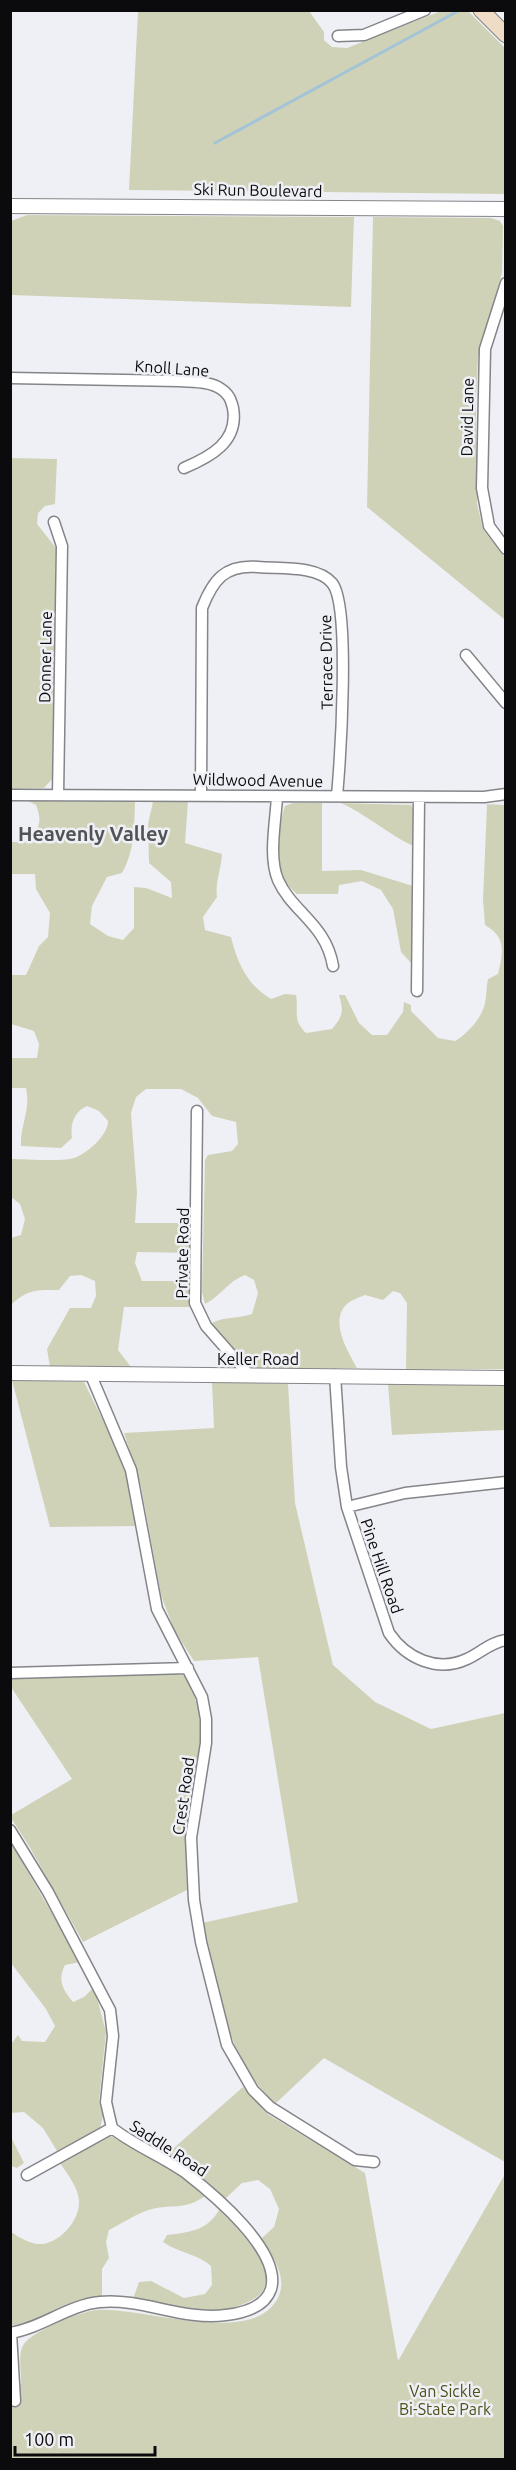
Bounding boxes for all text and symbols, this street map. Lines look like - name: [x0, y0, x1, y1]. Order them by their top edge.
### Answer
- street label: Ski Run Boulevard: [193, 180, 323, 200]
- street label: Knoll Lane: [134, 356, 210, 380]
- street label: David Lane: [457, 378, 477, 456]
- street label: Donner Lane: [35, 611, 55, 703]
- street label: Terrace Drive: [316, 614, 336, 710]
- street label: Wildwood Avenue: [193, 770, 323, 790]
- district label: Heavenly Valley: [18, 822, 168, 845]
- street label: Private Road: [172, 1207, 192, 1299]
- street label: Keller Road: [217, 1350, 299, 1368]
- street label: Pine Hill Road: [357, 1516, 407, 1616]
- street label: Crest Road: [169, 1756, 197, 1836]
- street label: Saddle Road: [127, 2116, 211, 2180]
- park label: Van Sickle Bi-State Park: [399, 2382, 491, 2418]
- scale bar: [15, 2419, 154, 2457]
- text: 100 m: [24, 2429, 74, 2449]

